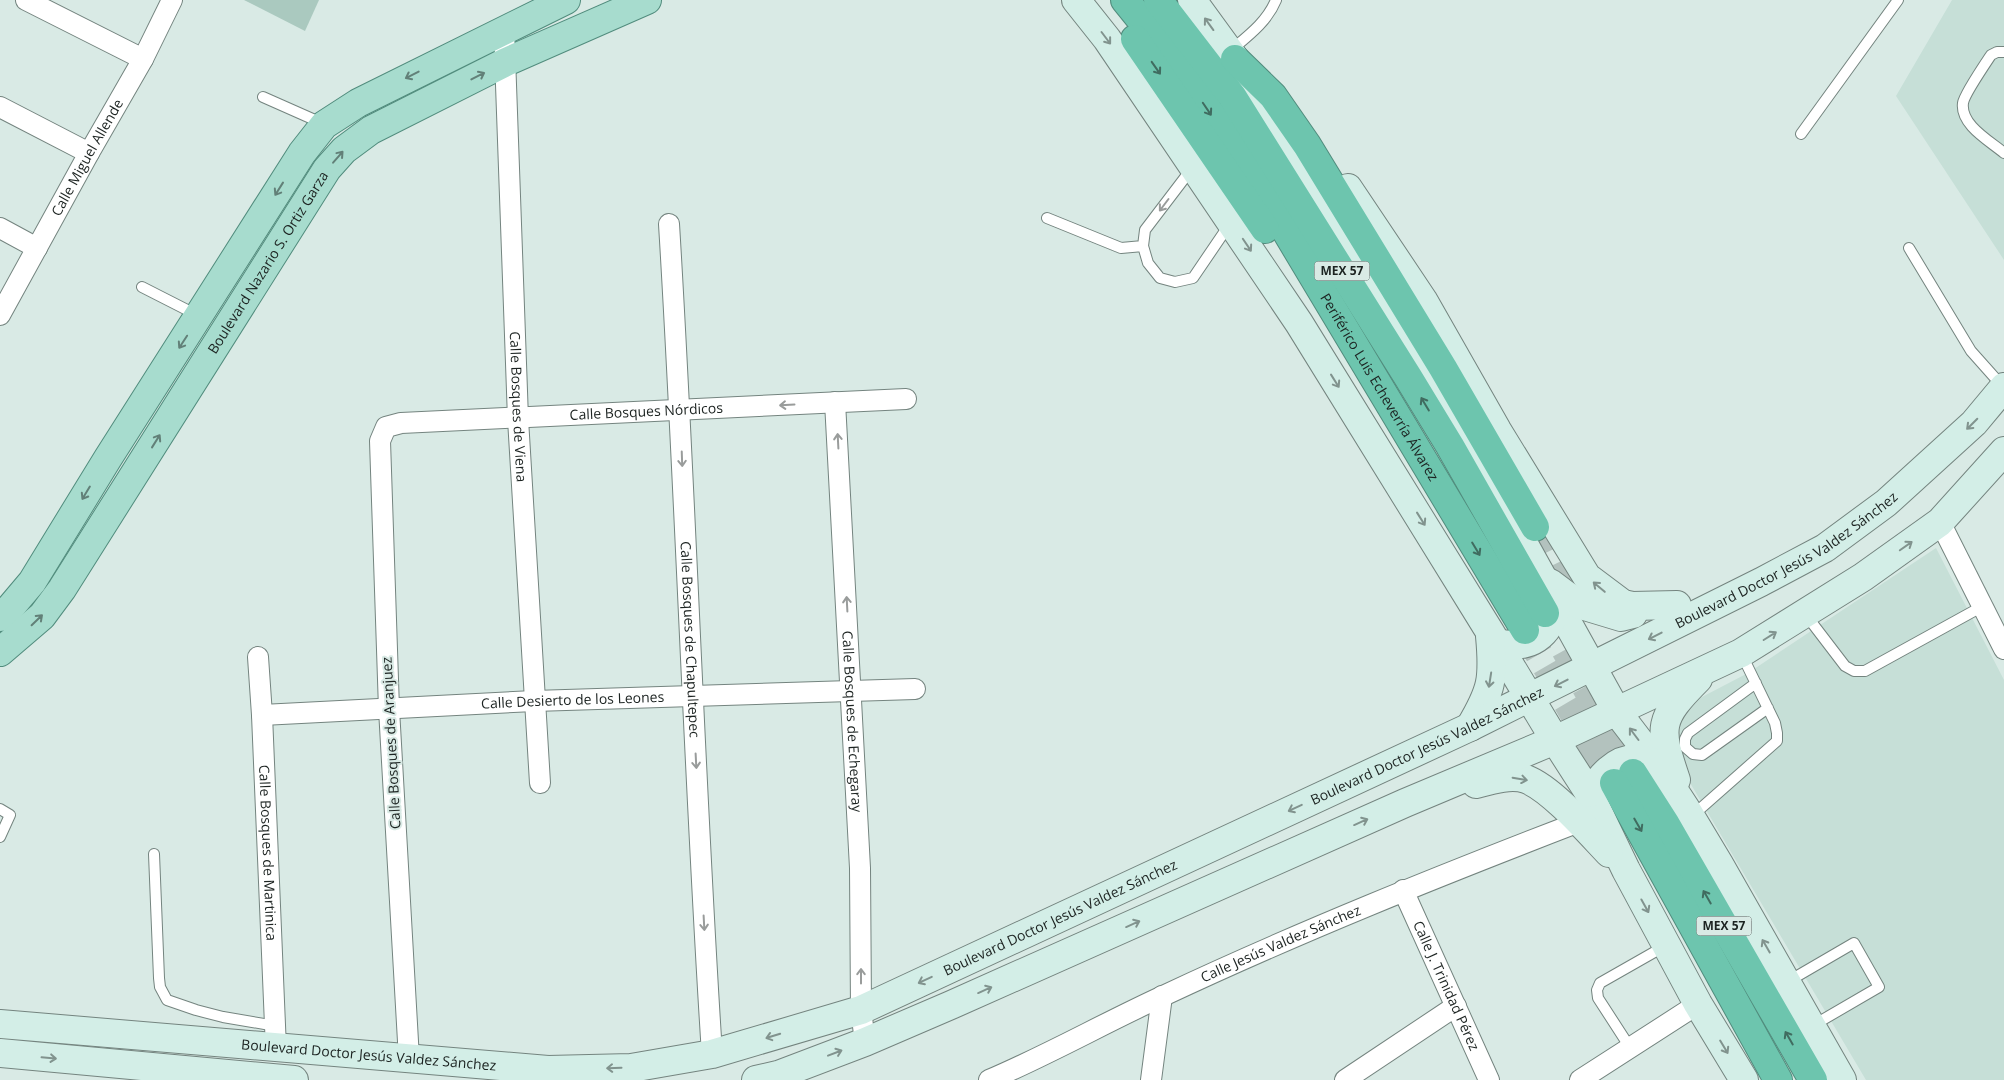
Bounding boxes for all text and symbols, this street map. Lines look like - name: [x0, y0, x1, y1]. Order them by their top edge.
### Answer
- one-way arrow: [1204, 17, 1214, 31]
- one-way arrow: [1101, 31, 1111, 45]
- one-way arrow: [1151, 61, 1161, 75]
- one-way arrow: [405, 71, 420, 80]
- one-way arrow: [470, 71, 485, 81]
- street label: Calle Miguel Allende: [46, 95, 127, 219]
- one-way arrow: [1202, 101, 1212, 115]
- one-way arrow: [332, 151, 344, 164]
- street label: Boulevard Nazario S. Ortiz Garza: [203, 167, 332, 357]
- one-way arrow: [274, 182, 284, 196]
- one-way arrow: [1159, 198, 1169, 212]
- one-way arrow: [1241, 238, 1252, 252]
- road number: MEX 57: [1314, 262, 1370, 280]
- street label: Periférico Luis Echeverría Álvarez: [1316, 290, 1444, 485]
- street label: Calle Bosques de Viena: [506, 331, 532, 483]
- one-way arrow: [178, 334, 188, 348]
- one-way arrow: [1331, 374, 1341, 388]
- street label: Calle Bosques Nórdicos: [569, 398, 724, 424]
- one-way arrow: [1419, 398, 1429, 412]
- one-way arrow: [779, 400, 795, 409]
- one-way arrow: [1967, 418, 1979, 430]
- one-way arrow: [833, 434, 842, 450]
- one-way arrow: [151, 435, 161, 449]
- one-way arrow: [678, 450, 687, 466]
- one-way arrow: [81, 486, 91, 500]
- street label: Boulevard Doctor Jesús Valdez Sánchez: [1671, 487, 1902, 632]
- one-way arrow: [1416, 512, 1426, 526]
- street label: Calle Bosques de Chapultepec: [677, 541, 705, 738]
- one-way arrow: [1472, 541, 1482, 555]
- one-way arrow: [1899, 541, 1912, 552]
- one-way arrow: [1593, 581, 1606, 592]
- one-way arrow: [842, 596, 851, 612]
- one-way arrow: [31, 614, 43, 626]
- street label: Calle Bosques de Echegaray: [838, 630, 867, 814]
- one-way arrow: [1763, 630, 1777, 641]
- one-way arrow: [1648, 631, 1663, 641]
- street label: Calle Bosques de Aranjuez: [376, 656, 404, 829]
- one-way arrow: [1485, 672, 1495, 688]
- one-way arrow: [1554, 678, 1569, 688]
- street label: Boulevard Doctor Jesús Valdez Sánchez: [1307, 682, 1547, 809]
- street label: Calle Desierto de los Leones: [481, 687, 665, 713]
- one-way arrow: [1628, 728, 1639, 741]
- one-way arrow: [691, 753, 700, 769]
- street label: Calle Bosques de Martinica: [255, 764, 281, 941]
- one-way arrow: [1512, 775, 1528, 785]
- one-way arrow: [1288, 804, 1303, 814]
- one-way arrow: [1353, 817, 1368, 826]
- one-way arrow: [1634, 817, 1644, 831]
- street label: Boulevard Doctor Jesús Valdez Sánchez: [940, 854, 1180, 980]
- one-way arrow: [1702, 891, 1712, 905]
- one-way arrow: [1640, 898, 1650, 913]
- street label: Calle Jesús Valdez Sánchez: [1197, 900, 1364, 986]
- one-way arrow: [700, 915, 709, 931]
- road number: MEX 57: [1696, 916, 1752, 936]
- one-way arrow: [1125, 918, 1140, 928]
- street label: Calle J. Trinidad Pérez: [1409, 918, 1485, 1054]
- one-way arrow: [1761, 939, 1771, 954]
- one-way arrow: [856, 968, 866, 984]
- one-way arrow: [918, 976, 933, 985]
- one-way arrow: [977, 985, 992, 994]
- one-way arrow: [765, 1031, 781, 1041]
- one-way arrow: [1783, 1031, 1793, 1045]
- street label: Boulevard Doctor Jesús Valdez Sánchez: [241, 1034, 497, 1075]
- one-way arrow: [1720, 1040, 1730, 1054]
- one-way arrow: [827, 1048, 842, 1057]
- one-way arrow: [40, 1053, 56, 1062]
- one-way arrow: [607, 1063, 623, 1073]

